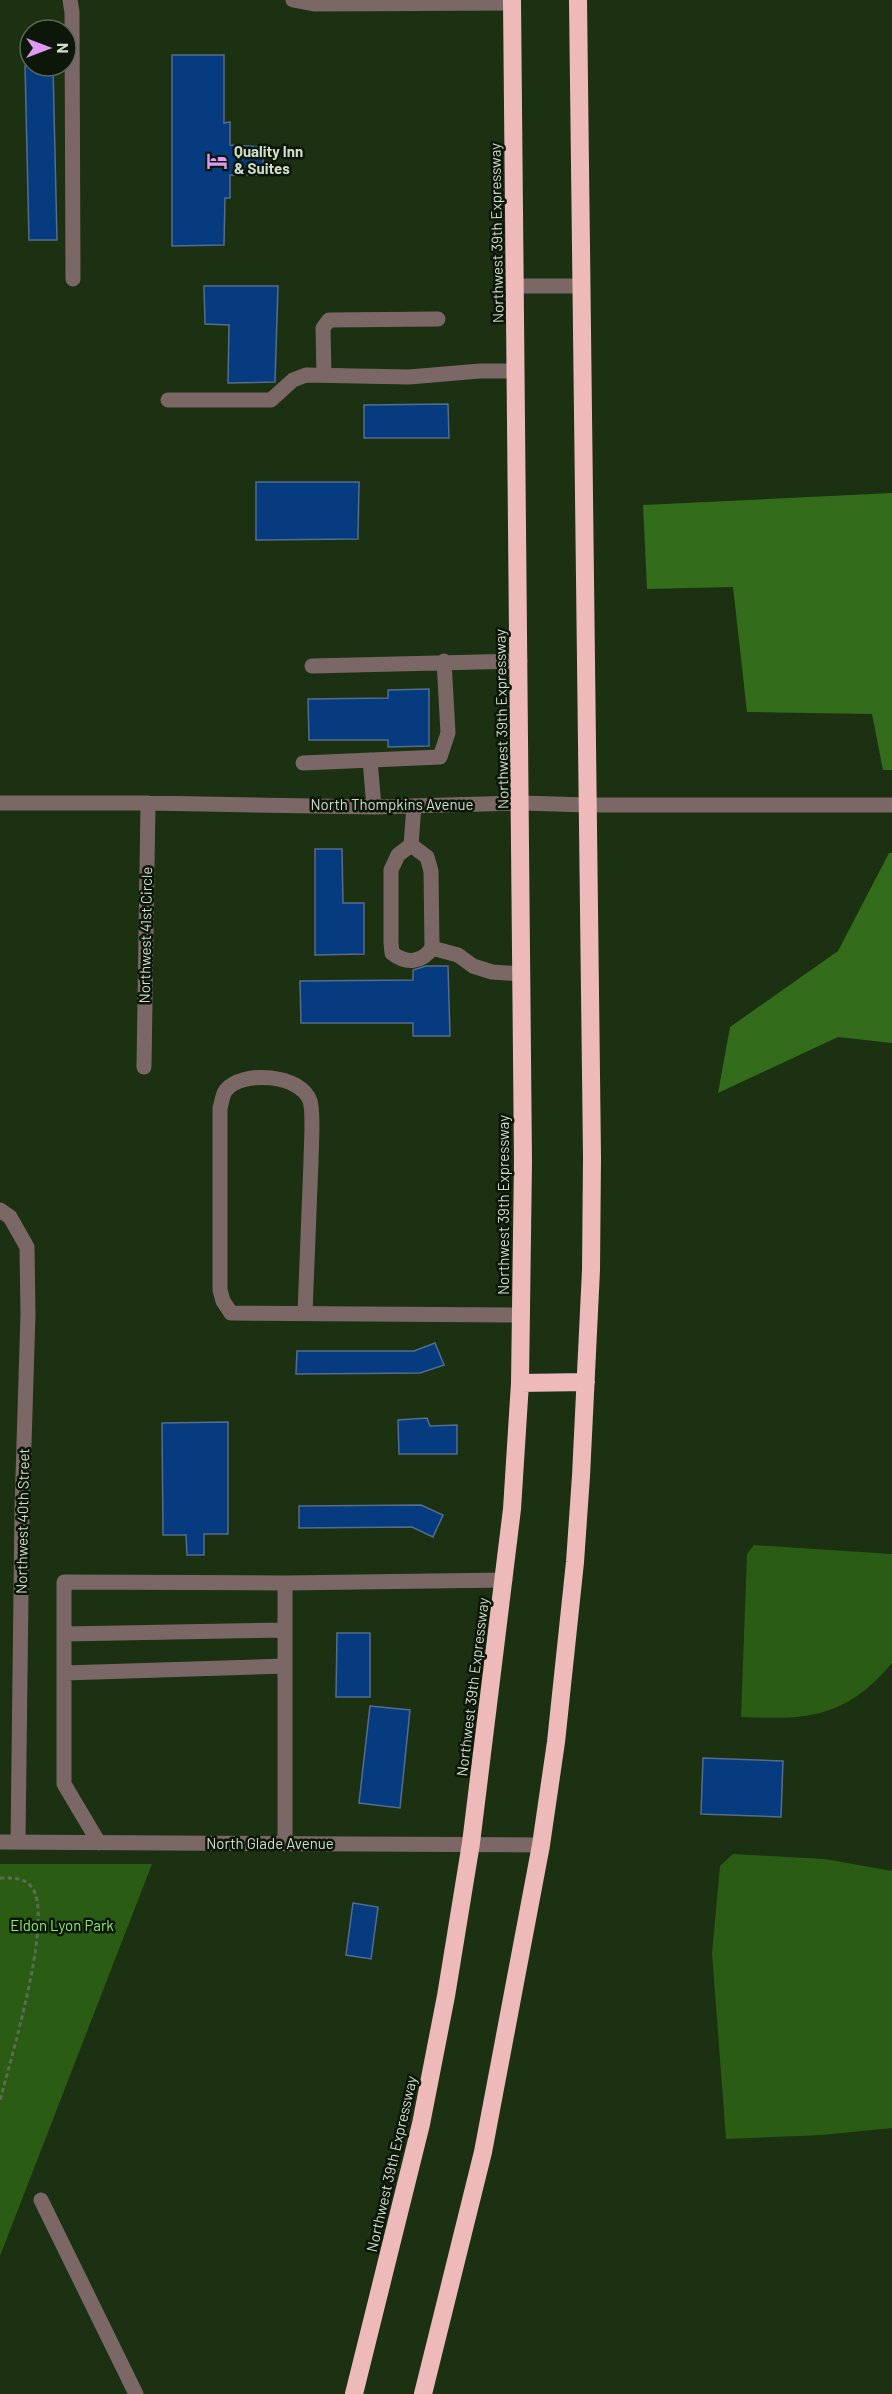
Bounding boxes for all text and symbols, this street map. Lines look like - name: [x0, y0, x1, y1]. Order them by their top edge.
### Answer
- north arrow: [18, 18, 78, 78]
- text: N: [54, 43, 73, 53]
- place label: Quality Inn & Suites: [234, 142, 303, 177]
- street label: Northwest 39th Expressway: [485, 143, 507, 323]
- hotel icon: Quality Inn & Suites: [205, 149, 229, 173]
- street label: Northwest 39th Expressway: [490, 629, 512, 809]
- street label: North Thompkins Avenue: [310, 795, 474, 813]
- street label: Northwest 41st Circle: [135, 866, 155, 1004]
- street label: Northwest 39th Expressway: [494, 1115, 512, 1295]
- street label: Northwest 40th Street: [12, 1448, 32, 1594]
- street label: Northwest 39th Expressway: [452, 1596, 492, 1777]
- street label: North Glade Avenue: [206, 1834, 334, 1852]
- park label: Eldon Lyon Park: [10, 1916, 114, 1934]
- street label: Northwest 39th Expressway: [362, 2074, 420, 2254]

